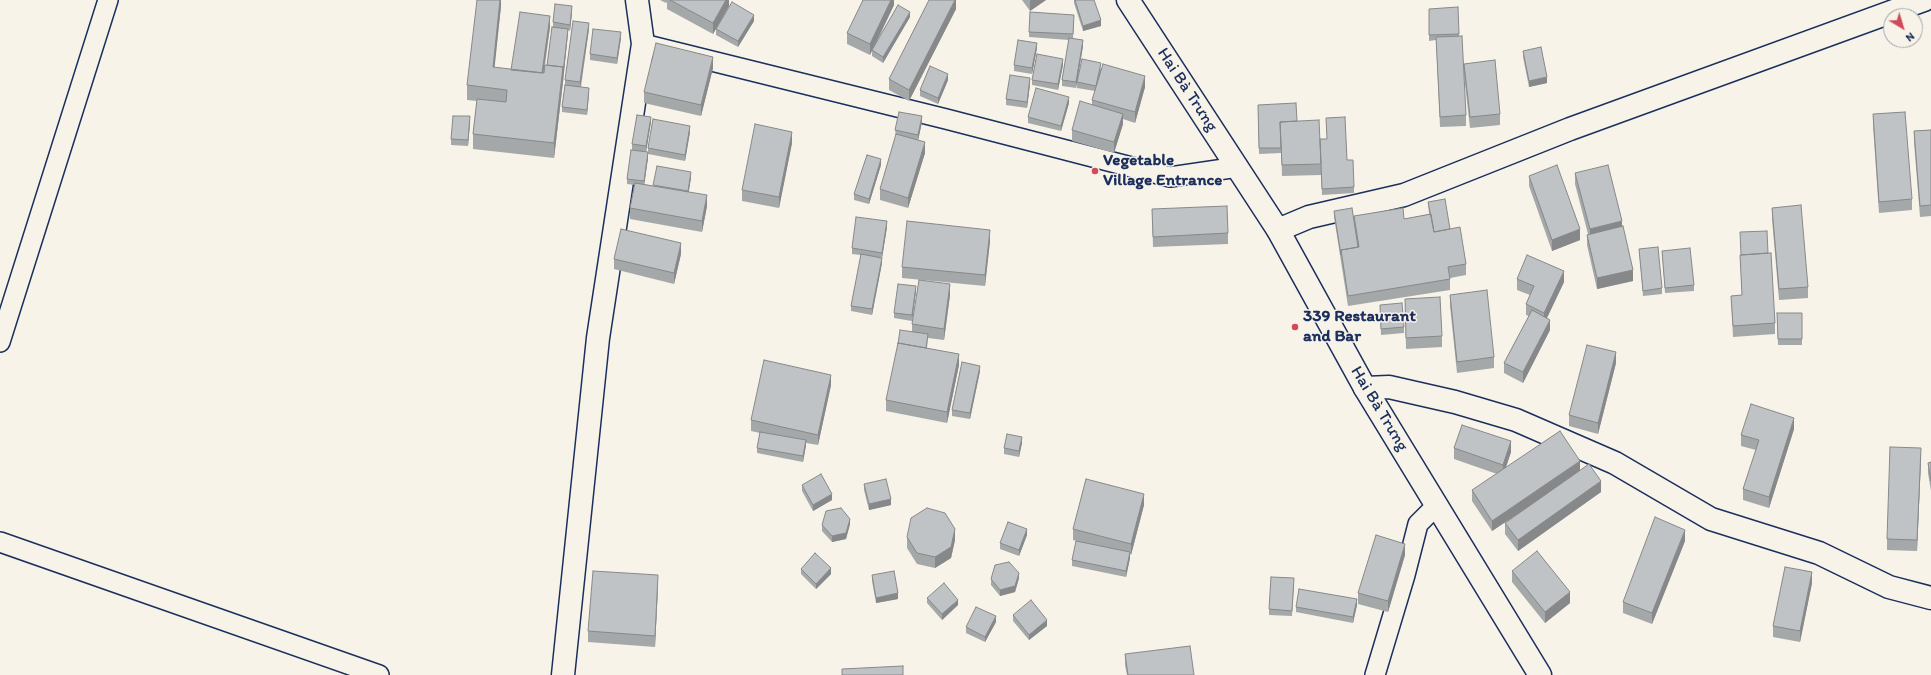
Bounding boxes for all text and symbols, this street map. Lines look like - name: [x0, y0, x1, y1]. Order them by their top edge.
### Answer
- north arrow: [1883, 8, 1923, 48]
- text: N: [1903, 30, 1917, 44]
- street label: Hai Bà Trưng: [1152, 44, 1222, 136]
- place label: Vegetable Village Entrance: [1103, 151, 1222, 191]
- marker: Vegetable Village Entrance: [1090, 166, 1100, 176]
- place label: 339 Restaurant and Bar: [1303, 307, 1416, 347]
- marker: 339 Restaurant and Bar: [1290, 322, 1300, 332]
- street label: Hai Bà Trưng: [1346, 363, 1412, 455]

